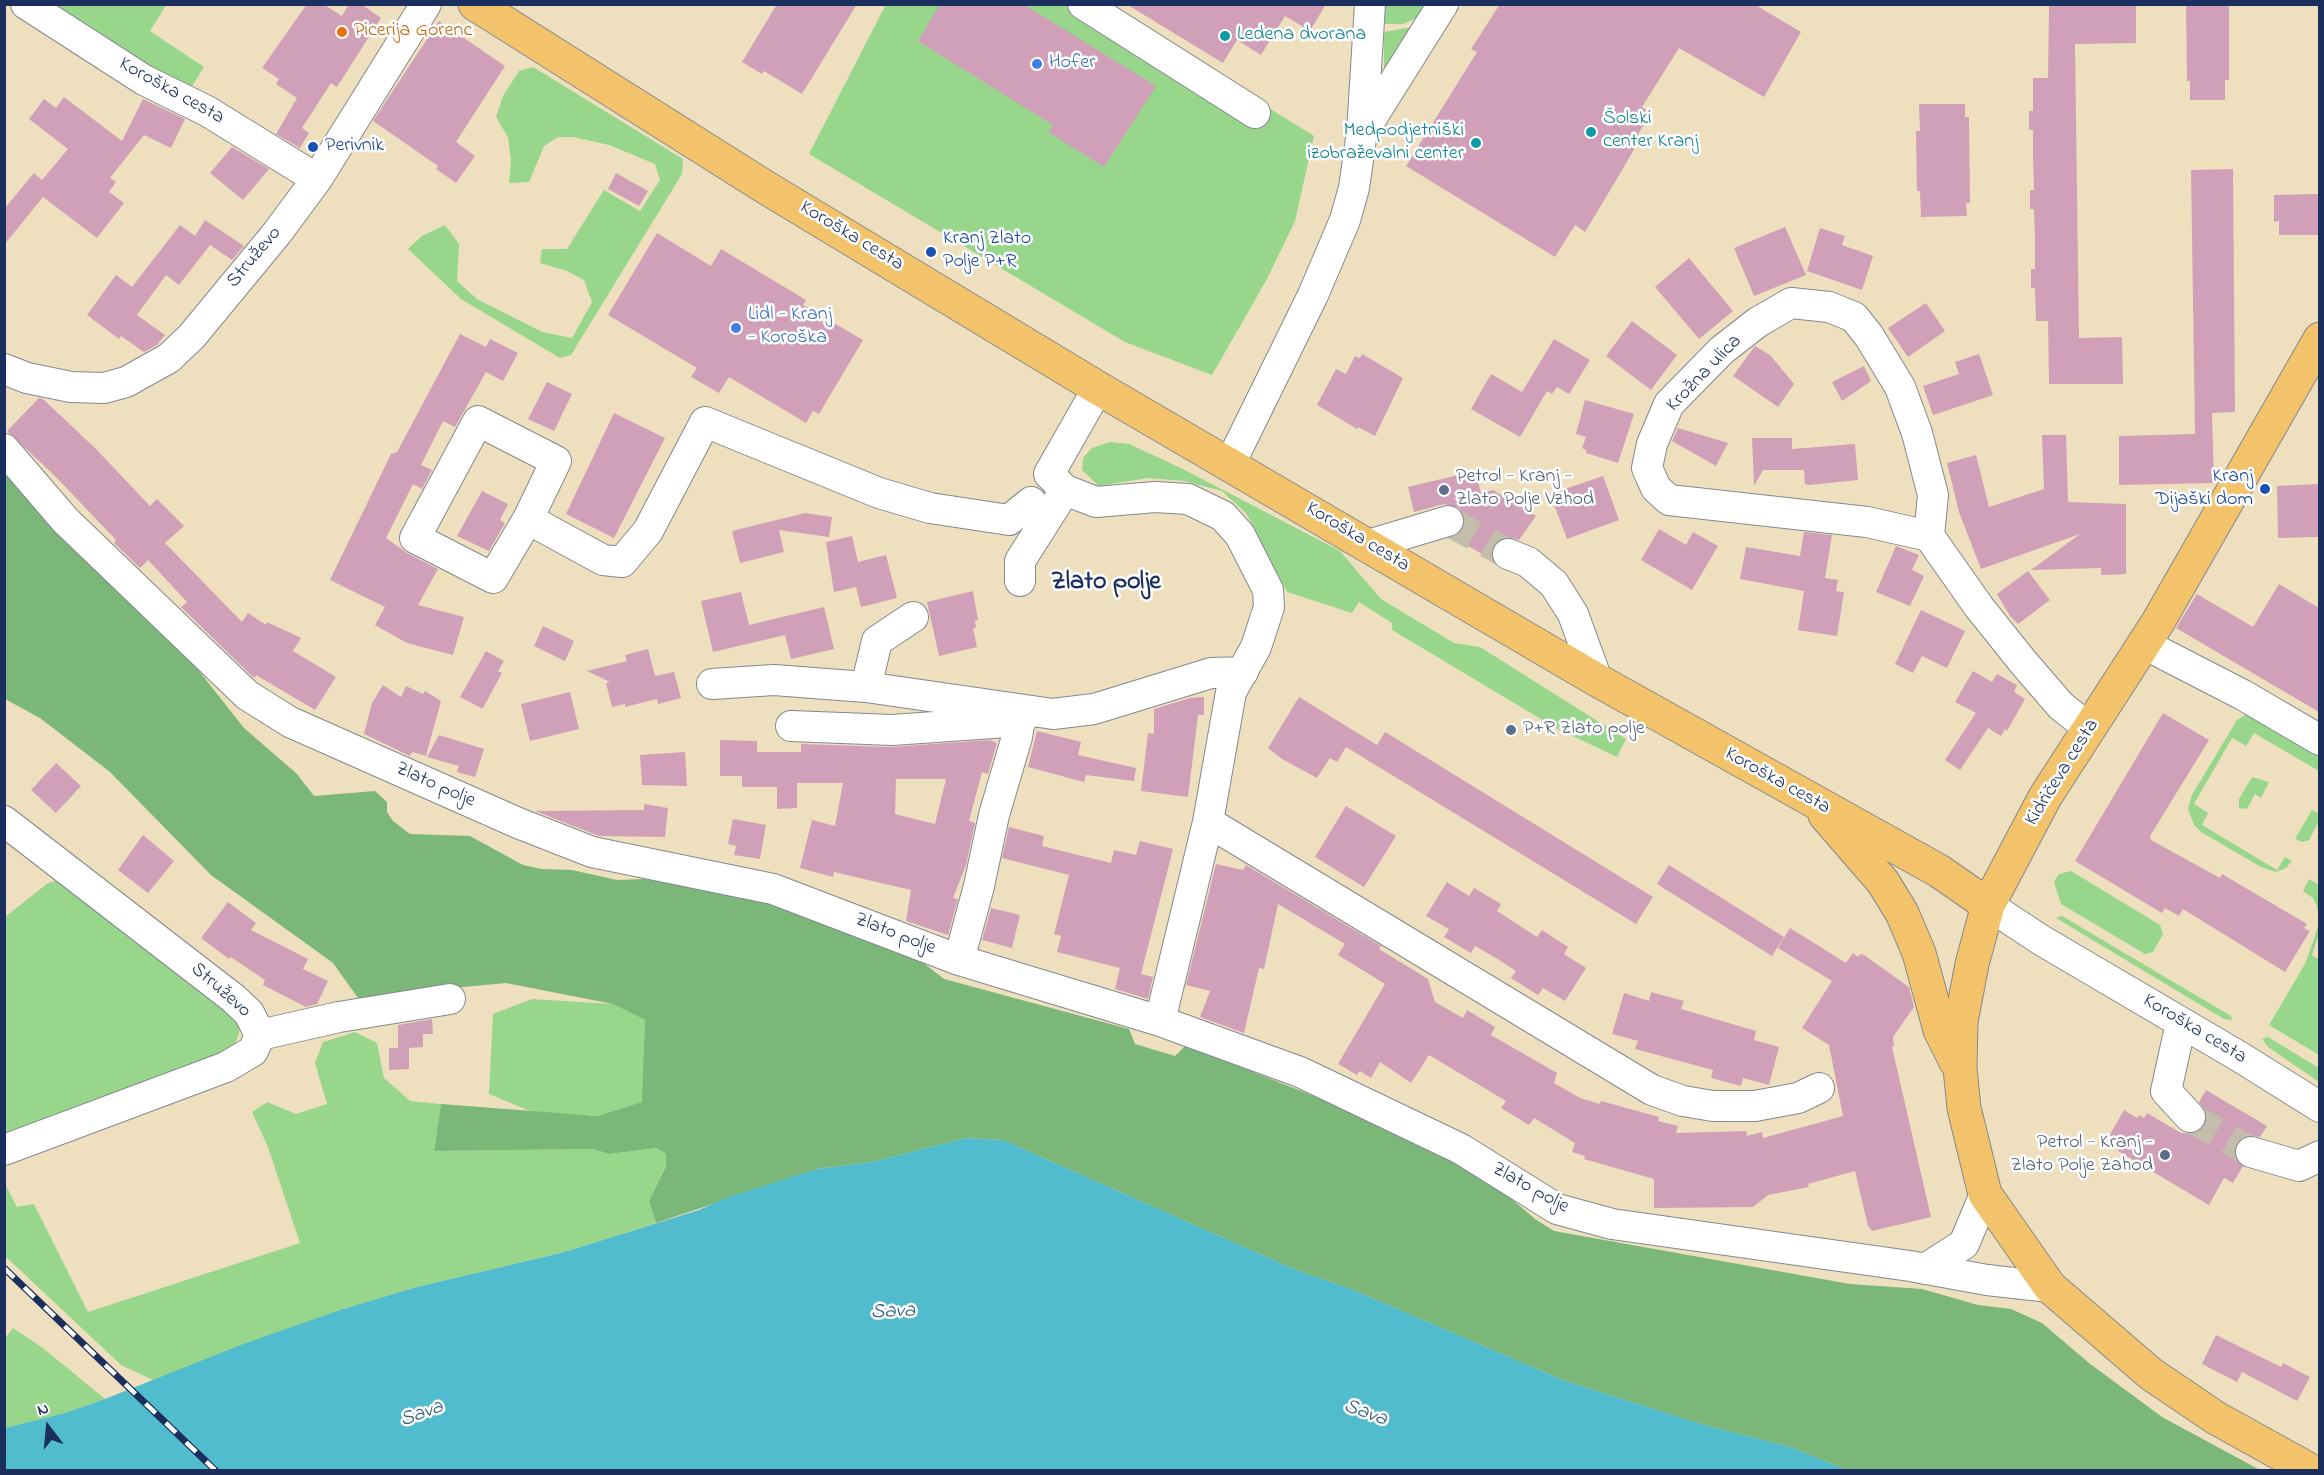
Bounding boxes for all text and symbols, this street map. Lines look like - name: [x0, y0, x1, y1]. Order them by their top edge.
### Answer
- place label: Picerija Gorenc: [354, 20, 472, 44]
- place label: Ledena dvorana: [1237, 24, 1366, 48]
- marker: Picerija Gorenc: [335, 25, 349, 39]
- marker: Ledena dvorana: [1218, 29, 1232, 43]
- place label: Hofer: [1049, 52, 1095, 76]
- street label: Koroška cesta: [114, 53, 228, 131]
- marker: Hofer: [1030, 57, 1044, 71]
- place label: Šolski center Kranj: [1603, 108, 1698, 155]
- place label: Medpodjetniški izobraževalni center: [1307, 120, 1464, 167]
- marker: Šolski center Kranj: [1584, 125, 1598, 139]
- place label: Perivnik: [325, 135, 384, 159]
- marker: Medpodjetniški izobraževalni center: [1469, 136, 1483, 150]
- marker: Perivnik: [306, 140, 320, 154]
- street label: Koroška cesta: [795, 197, 907, 277]
- street label: Struževo: [222, 222, 288, 294]
- place label: Kranj Zlato Polje P+R: [943, 228, 1031, 275]
- marker: Kranj Zlato Polje P+R: [924, 245, 938, 259]
- place label: Lidl - Kranj - Koroška: [748, 304, 832, 351]
- marker: Lidl - Kranj - Koroška: [729, 321, 743, 335]
- street label: Krožna ulica: [1662, 330, 1748, 418]
- place label: Petrol - Kranj - Zlato Polje Vzhod: [1456, 466, 1594, 513]
- place label: Kranj Dijaški dom: [2155, 466, 2253, 513]
- marker: Kranj Dijaški dom: [2258, 482, 2272, 496]
- marker: Petrol - Kranj - Zlato Polje Vzhod: [1437, 483, 1451, 497]
- street label: Koroška cesta: [1301, 498, 1413, 578]
- district label: Zlato polje: [1051, 568, 1161, 600]
- street label: Kidričeva cesta: [2021, 715, 2105, 831]
- place label: P+R Zlato polje: [1523, 718, 1645, 742]
- marker: P+R Zlato polje: [1504, 723, 1518, 737]
- street label: Koroška cesta: [1720, 743, 1834, 821]
- street label: Zlato polje: [391, 758, 479, 814]
- street label: Zlato polje: [851, 909, 939, 961]
- street label: Struževo: [185, 958, 255, 1024]
- street label: Koroška cesta: [2138, 990, 2250, 1070]
- place label: Petrol - Kranj - Zlato Polje Zahod: [2011, 1132, 2153, 1179]
- marker: Petrol - Kranj - Zlato Polje Zahod: [2158, 1148, 2172, 1162]
- street label: Zlato polje: [1487, 1158, 1573, 1220]
- water label: Sava: [870, 1300, 916, 1326]
- water label: Sava: [1340, 1395, 1390, 1433]
- water label: Sava: [397, 1396, 447, 1434]
- north arrow: [18, 1397, 78, 1457]
- text: N: [35, 1397, 52, 1423]

